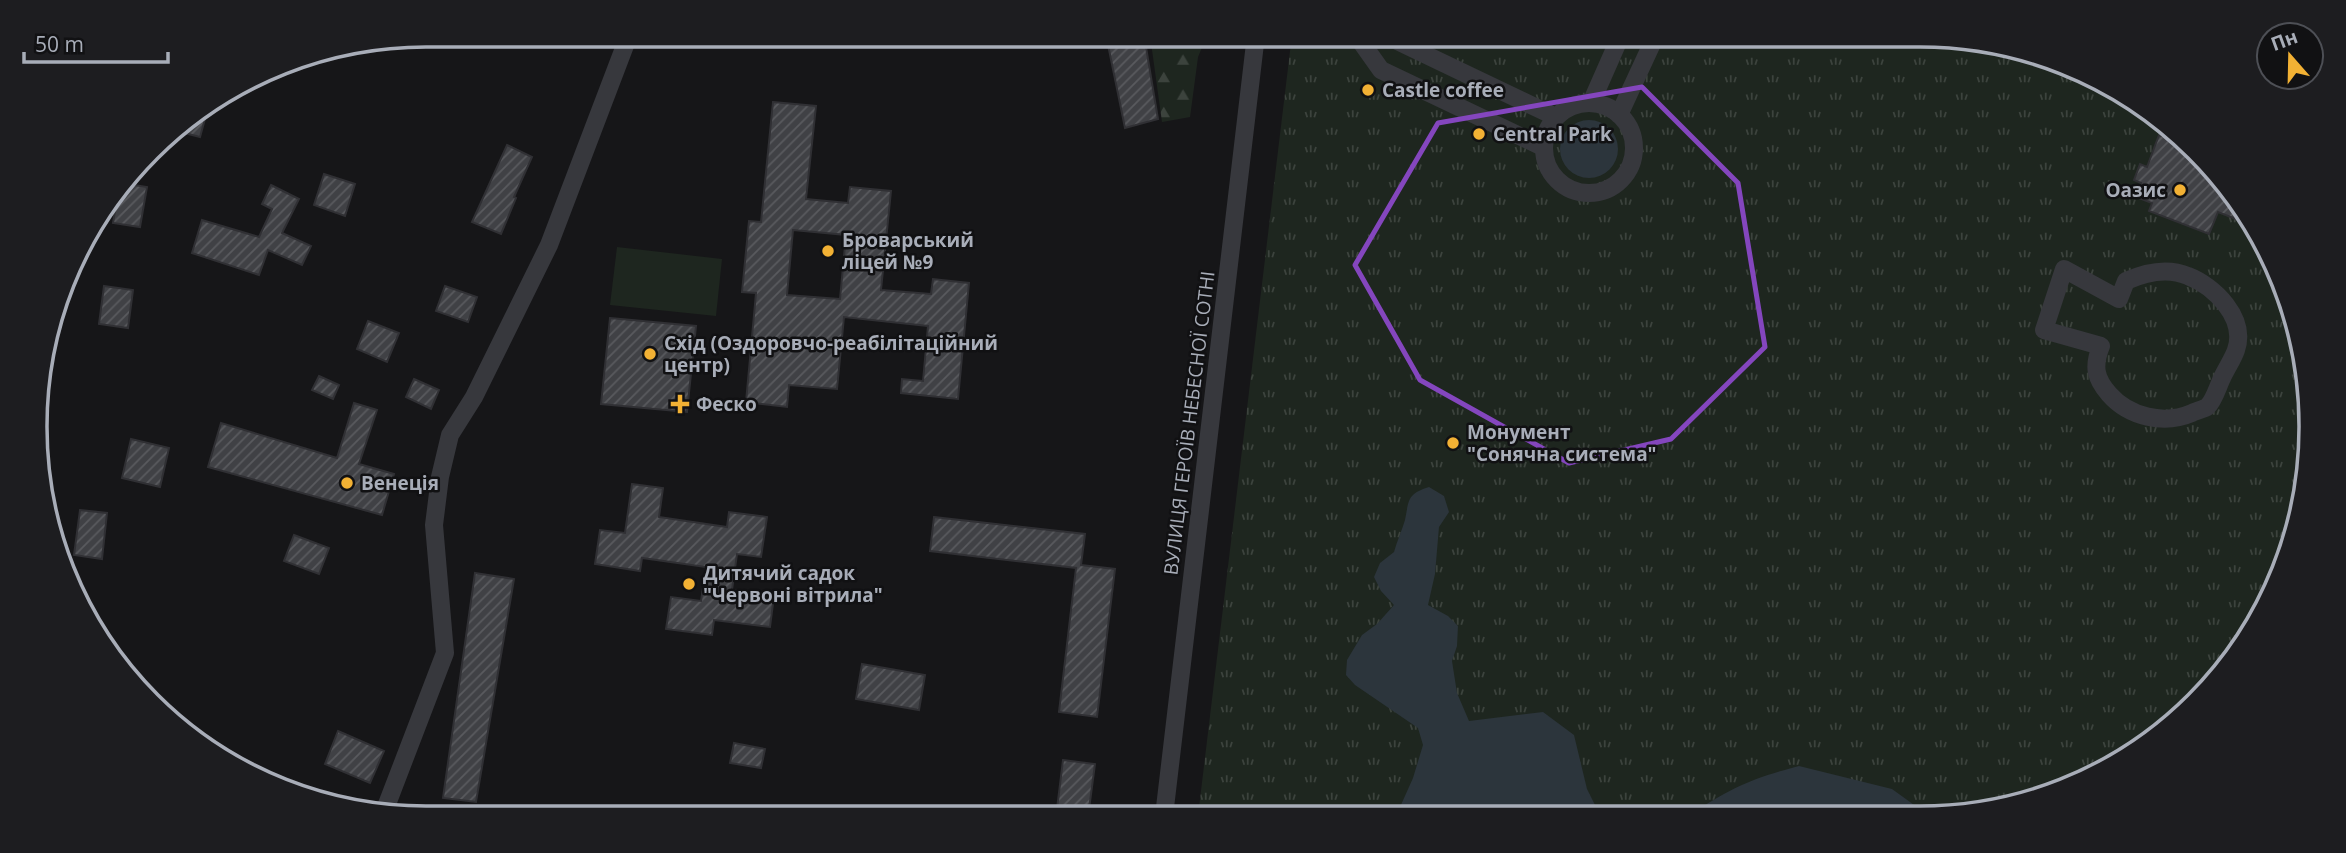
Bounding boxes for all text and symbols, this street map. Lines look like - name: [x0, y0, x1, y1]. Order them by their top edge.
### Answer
- scale bar: [24, 21, 168, 65]
- north arrow: [2255, 21, 2325, 91]
- text: Пн: [2267, 23, 2301, 57]
- text: 50 m: [35, 30, 84, 58]
- place label: Castle coffee: [1382, 77, 1504, 103]
- marker: Castle coffee: [1360, 82, 1376, 98]
- place label: Central Park: [1493, 121, 1612, 147]
- marker: Central Park: [1471, 126, 1487, 142]
- place label: Оазис: [2105, 177, 2166, 203]
- marker: Оазис: [2172, 182, 2188, 198]
- place label: Броварський ліцей №9: [842, 227, 974, 275]
- marker: Броварський ліцей №9: [820, 243, 836, 259]
- street label: ВУЛИЦЯ ГЕРОЇВ НЕБЕСНОЇ СОТНІ: [1157, 269, 1221, 577]
- place label: Схід (Оздоровчо-реабілітаційний центр): [664, 330, 998, 378]
- marker: Схід (Оздоровчо-реабілітаційний центр): [642, 346, 658, 362]
- place label: Феско: [696, 391, 757, 417]
- marker: Феско: [670, 394, 690, 414]
- place label: Монумент "Сонячна система": [1467, 419, 1657, 467]
- marker: Монумент "Сонячна система": [1445, 435, 1461, 451]
- place label: Венеція: [361, 470, 439, 496]
- marker: Венеція: [339, 475, 355, 491]
- place label: Дитячий садок "Червоні вітрила": [703, 560, 883, 608]
- marker: Дитячий садок "Червоні вітрила": [681, 576, 697, 592]

